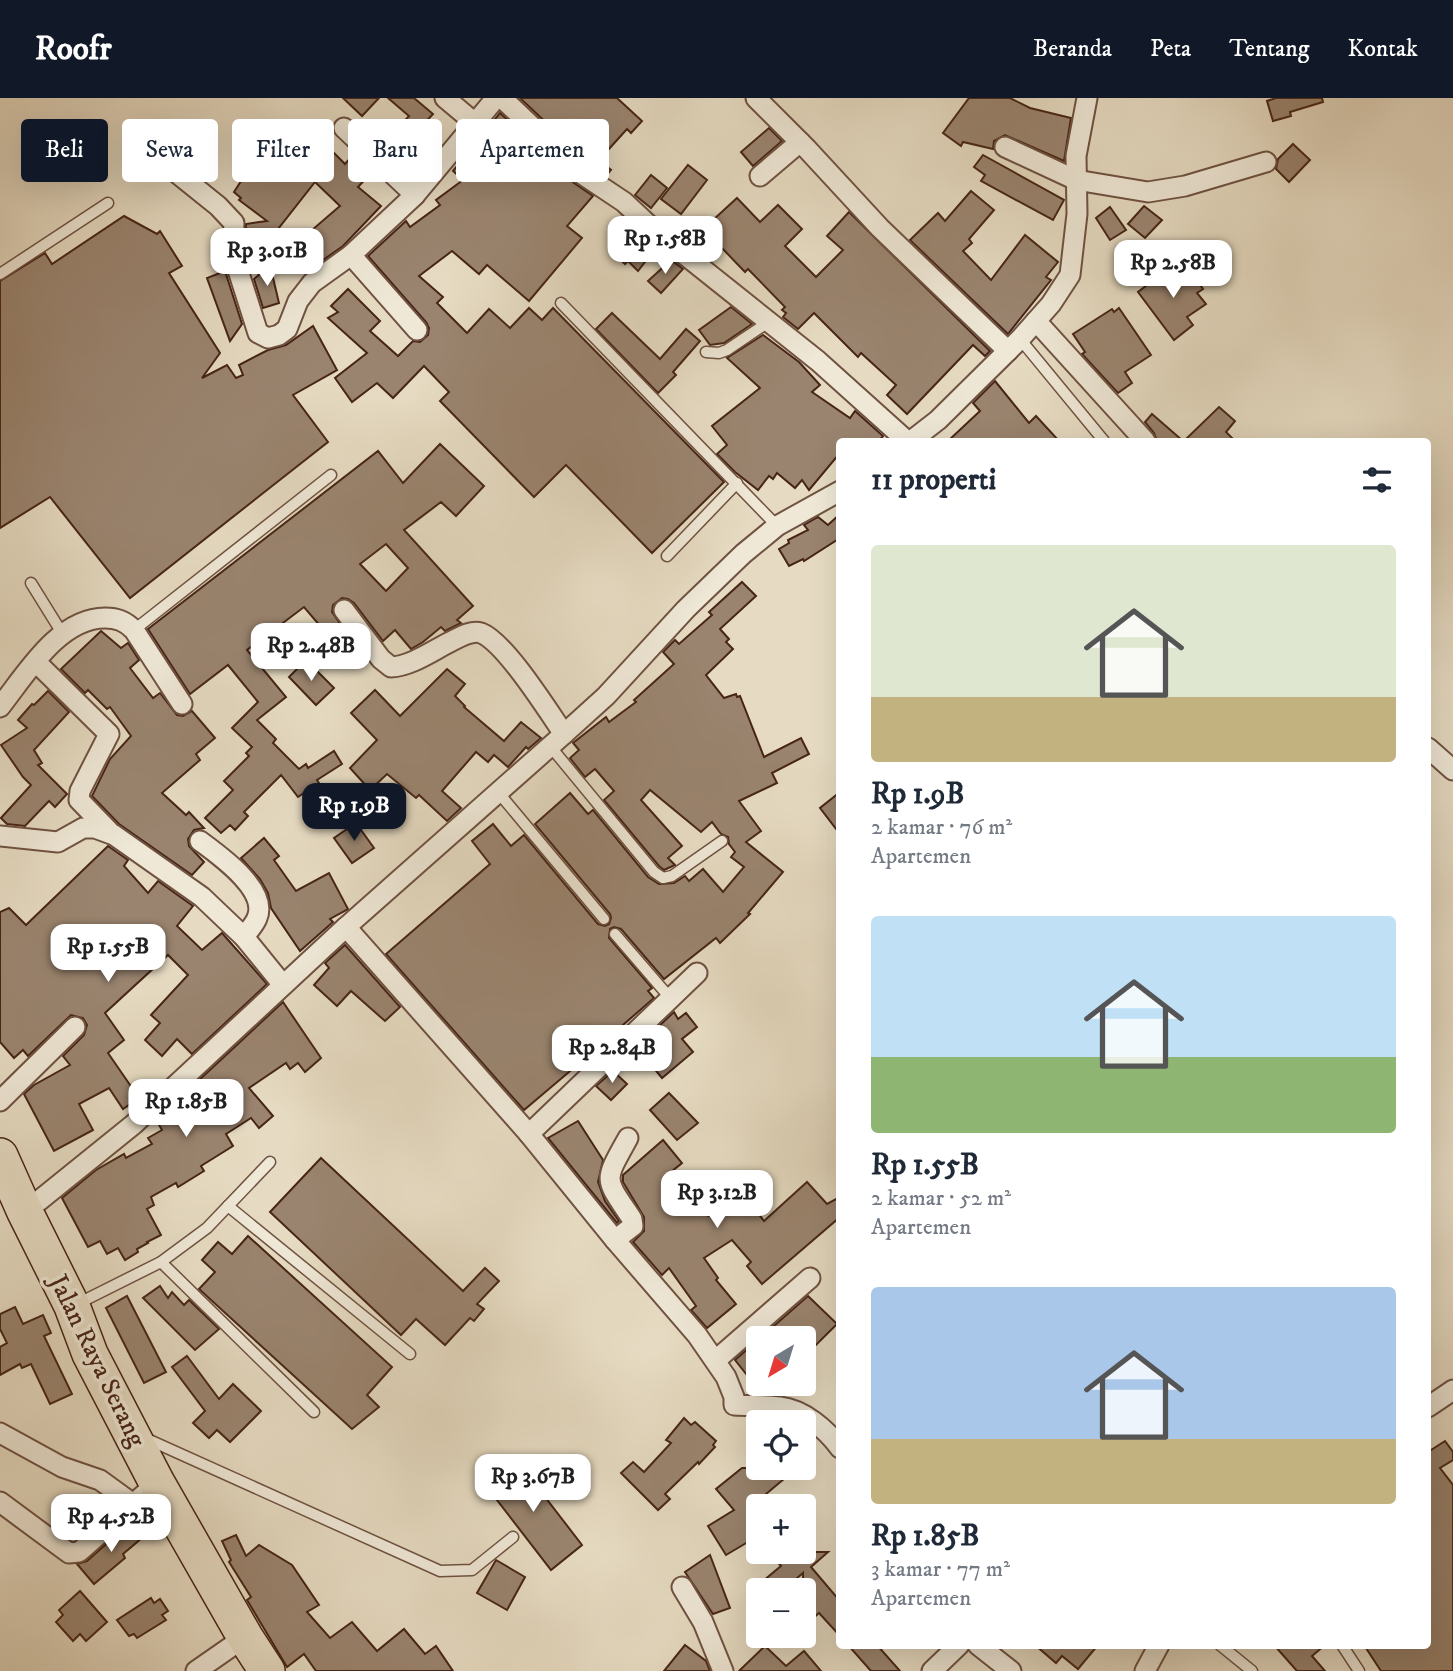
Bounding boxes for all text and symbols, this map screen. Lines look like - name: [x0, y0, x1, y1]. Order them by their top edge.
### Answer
- text: Roofr: [35, 29, 112, 70]
- text: Beranda: [1033, 34, 1112, 64]
- text: Peta: [1150, 34, 1191, 64]
- text: Tentang: [1229, 34, 1310, 64]
- text: Kontak: [1348, 34, 1418, 64]
- chip: Beli: [21, 119, 108, 182]
- chip: Sewa: [122, 119, 218, 182]
- chip: Filter: [232, 119, 334, 182]
- chip: Baru: [348, 119, 442, 182]
- chip: Apartemen: [456, 119, 609, 182]
- pin: Rp 1.58B: [593, 216, 737, 276]
- text: Rp 1.58B: [624, 224, 706, 253]
- pin: Rp 3.01B: [195, 228, 339, 288]
- text: Rp 3.01B: [226, 236, 308, 265]
- pin: Rp 2.58B: [1101, 240, 1245, 300]
- text: Rp 2.58B: [1130, 248, 1216, 277]
- icon: filters: [1358, 461, 1396, 499]
- text: 11 properti: [871, 462, 996, 499]
- icon: home: [1071, 590, 1197, 716]
- pin: Rp 2.48B: [239, 624, 383, 683]
- text: Rp 2.48B: [267, 631, 355, 660]
- text: Rp 1.9B: [871, 776, 965, 813]
- pin: Rp 1.9B: [289, 784, 419, 843]
- text: Rp 1.9B: [318, 791, 390, 820]
- text: 2 kamar · 76 m²: [871, 813, 1012, 842]
- text: Apartemen: [871, 842, 971, 871]
- pin: Rp 1.55B: [36, 924, 180, 984]
- text: Rp 1.55B: [67, 932, 149, 961]
- icon: home: [1071, 961, 1197, 1087]
- pin: Rp 2.84B: [540, 1026, 684, 1085]
- text: Rp 2.84B: [568, 1033, 656, 1062]
- pin: Rp 1.85B: [114, 1080, 258, 1139]
- text: Rp 1.85B: [144, 1087, 228, 1116]
- text: Rp 1.55B: [871, 1147, 979, 1184]
- pin: Rp 3.12B: [645, 1170, 789, 1230]
- text: Rp 3.12B: [677, 1178, 757, 1207]
- text: 2 kamar · 52 m²: [871, 1184, 1011, 1213]
- text: Apartemen: [871, 1213, 971, 1242]
- street label: Jalan Raya Serang: [40, 1268, 153, 1453]
- north arrow: [746, 1326, 816, 1396]
- map controls: [746, 1326, 816, 1648]
- icon: home: [1071, 1332, 1197, 1458]
- button: locate: [746, 1410, 816, 1480]
- pin: Rp 3.67B: [461, 1454, 605, 1514]
- text: Rp 3.67B: [491, 1462, 575, 1491]
- pin: Rp 4.52B: [39, 1494, 183, 1554]
- button: +: [746, 1494, 816, 1564]
- text: Rp 4.52B: [67, 1502, 155, 1531]
- text: Rp 1.85B: [871, 1518, 979, 1555]
- text: 3 kamar · 77 m²: [871, 1555, 1010, 1584]
- button: −: [746, 1578, 816, 1648]
- text: Apartemen: [871, 1584, 971, 1613]

